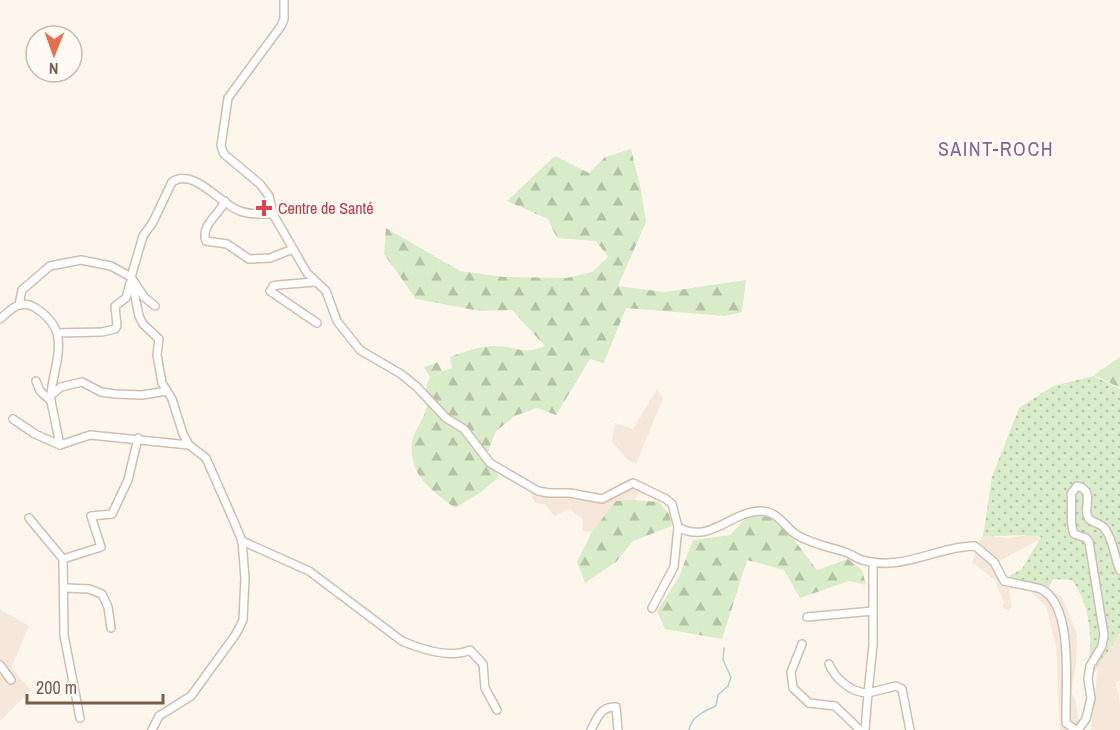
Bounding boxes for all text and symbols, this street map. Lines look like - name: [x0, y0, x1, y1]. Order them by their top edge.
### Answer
- north arrow: [24, 24, 84, 84]
- text: N: [49, 58, 59, 80]
- district label: SAINT-ROCH: [938, 135, 1054, 162]
- place label: Centre de Santé: [278, 197, 374, 219]
- marker: Centre de Santé: [255, 199, 273, 217]
- scale bar: [27, 667, 164, 705]
- text: 200 m: [36, 675, 77, 700]

